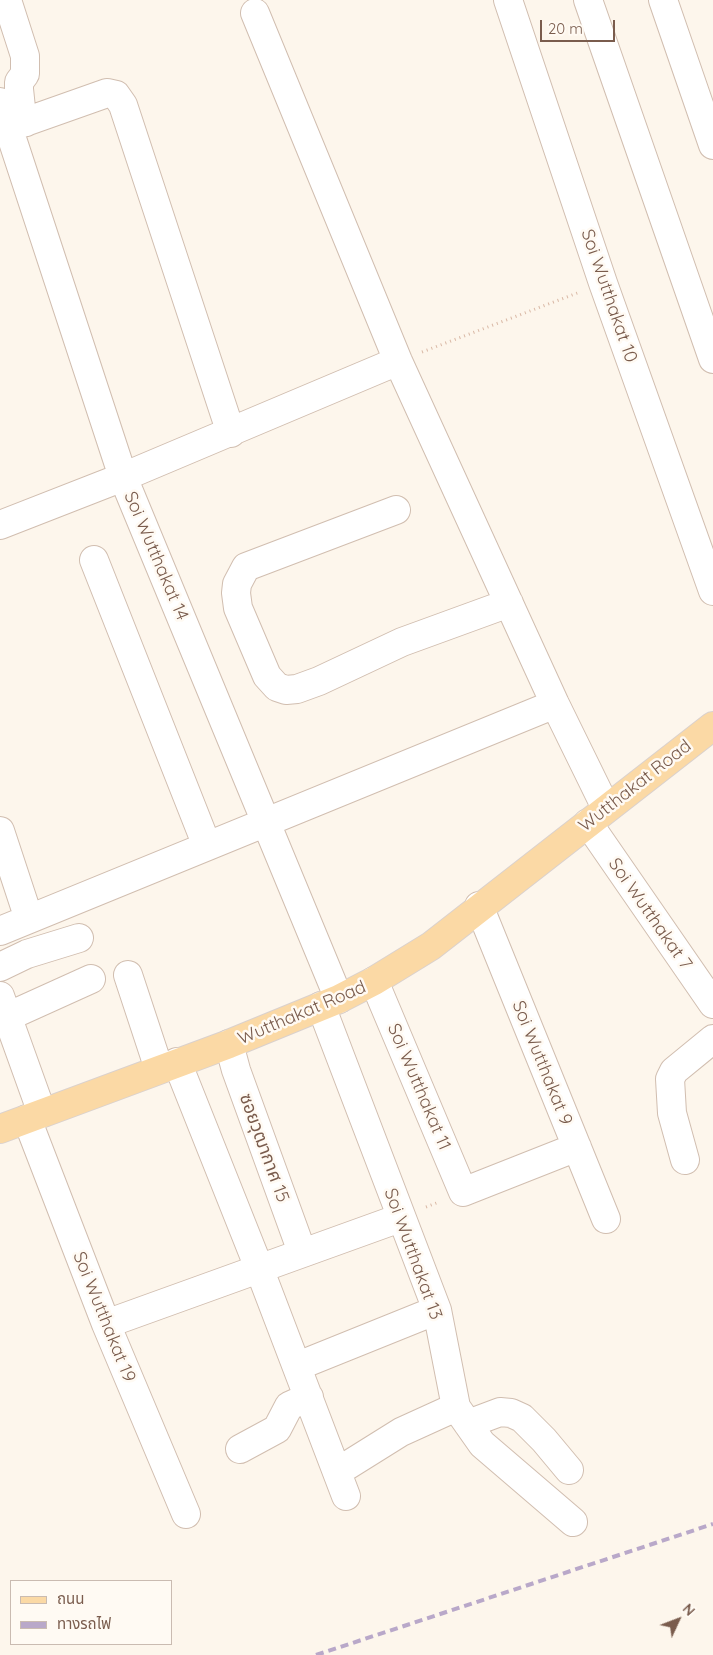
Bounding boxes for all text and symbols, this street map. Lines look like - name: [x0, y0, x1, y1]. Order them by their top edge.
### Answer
- scale bar: [543, 10, 618, 42]
- text: 20 m: [548, 19, 583, 38]
- street label: Soi Wutthakat 10: [576, 227, 642, 365]
- street label: Soi Wutthakat 14: [119, 488, 193, 624]
- street label: Wutthakat Road: [574, 735, 696, 837]
- street label: Soi Wutthakat 7: [604, 854, 696, 974]
- street label: Wutthakat Road: [235, 976, 369, 1050]
- street label: Soi Wutthakat 9: [507, 998, 577, 1128]
- street label: Soi Wutthakat 11: [383, 1020, 455, 1154]
- street label: ซอยวุฒากาศ 15: [234, 1091, 294, 1205]
- street label: Soi Wutthakat 13: [379, 1185, 447, 1323]
- street label: Soi Wutthakat 19: [68, 1249, 140, 1385]
- legend: [10, 1580, 172, 1645]
- text: ถนน: [57, 1589, 84, 1608]
- north arrow: [653, 1595, 703, 1645]
- text: N: [679, 1600, 699, 1620]
- text: ทางรถไฟ: [57, 1614, 111, 1633]

